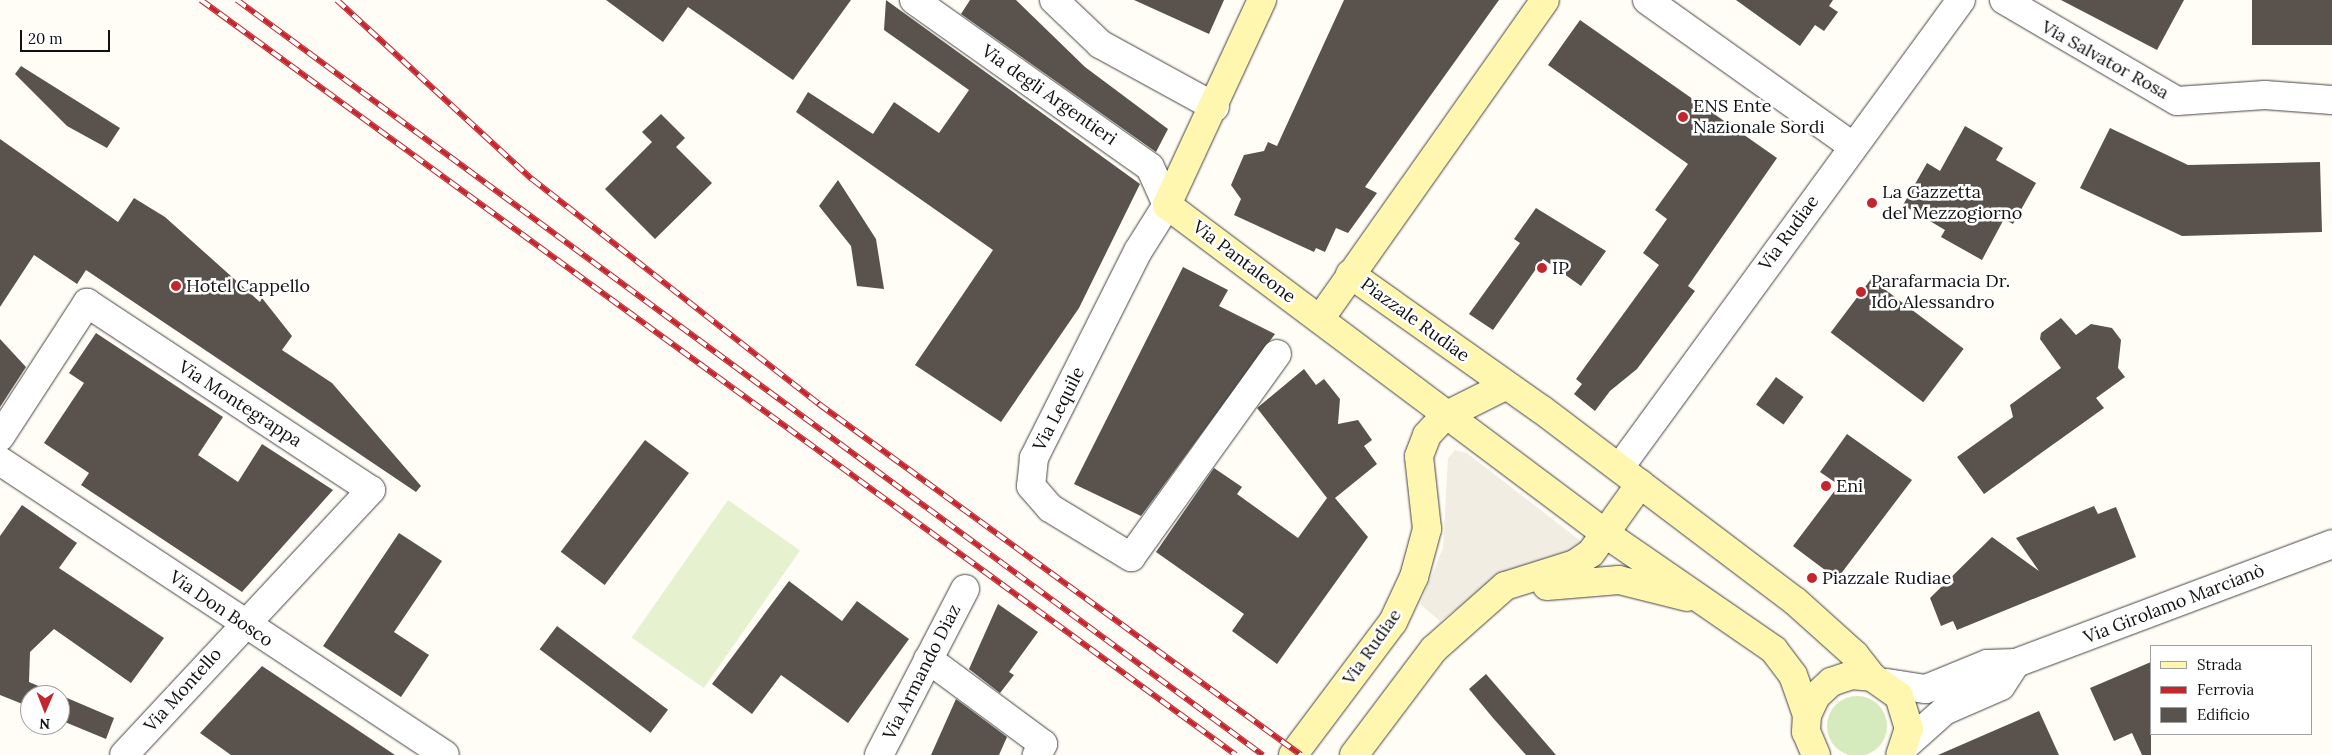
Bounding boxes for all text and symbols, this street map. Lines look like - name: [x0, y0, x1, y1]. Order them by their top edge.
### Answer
- street label: Via Salvator Rosa: [2038, 16, 2172, 104]
- scale bar: [22, 20, 112, 52]
- text: 20 m: [28, 29, 63, 48]
- street label: Via degli Argentieri: [977, 40, 1121, 150]
- place label: ENS Ente Nazionale Sordi: [1693, 96, 1825, 138]
- marker: ENS Ente Nazionale Sordi: [1677, 111, 1689, 123]
- place label: La Gazzetta del Mezzogiorno: [1882, 182, 2022, 224]
- street label: Via Rudiae: [1755, 191, 1823, 275]
- marker: La Gazzetta del Mezzogiorno: [1866, 197, 1878, 209]
- street label: Via Pantaleone: [1188, 216, 1300, 308]
- place label: IP: [1552, 257, 1569, 279]
- marker: IP: [1536, 262, 1548, 274]
- place label: Parafarmacia Dr. Ido Alessandro: [1871, 271, 2010, 314]
- street label: Piazzale Rudiae: [1356, 273, 1474, 367]
- place label: Hotel Cappello: [186, 275, 310, 297]
- marker: Hotel Cappello: [170, 280, 182, 292]
- marker: Parafarmacia Dr. Ido Alessandro: [1855, 286, 1867, 298]
- street label: Via Montegrappa: [174, 356, 306, 452]
- street label: Via Lequile: [1029, 363, 1089, 455]
- place label: Eni: [1836, 475, 1863, 497]
- marker: Eni: [1820, 480, 1832, 492]
- street label: Via Girolamo Marcianò: [2081, 560, 2267, 648]
- street label: Via Don Bosco: [165, 566, 277, 652]
- place label: Piazzale Rudiae: [1822, 567, 1951, 589]
- marker: Piazzale Rudiae: [1806, 572, 1818, 584]
- street label: Via Armando Diaz: [879, 601, 965, 743]
- street label: Via Rudiae: [1338, 605, 1406, 689]
- street label: Via Montello: [140, 644, 226, 736]
- legend: [2150, 645, 2312, 735]
- text: Strada: [2197, 655, 2242, 674]
- text: Ferrovia: [2197, 680, 2254, 699]
- north arrow: [20, 685, 70, 735]
- text: Edificio: [2197, 705, 2250, 724]
- text: N: [39, 715, 50, 733]

